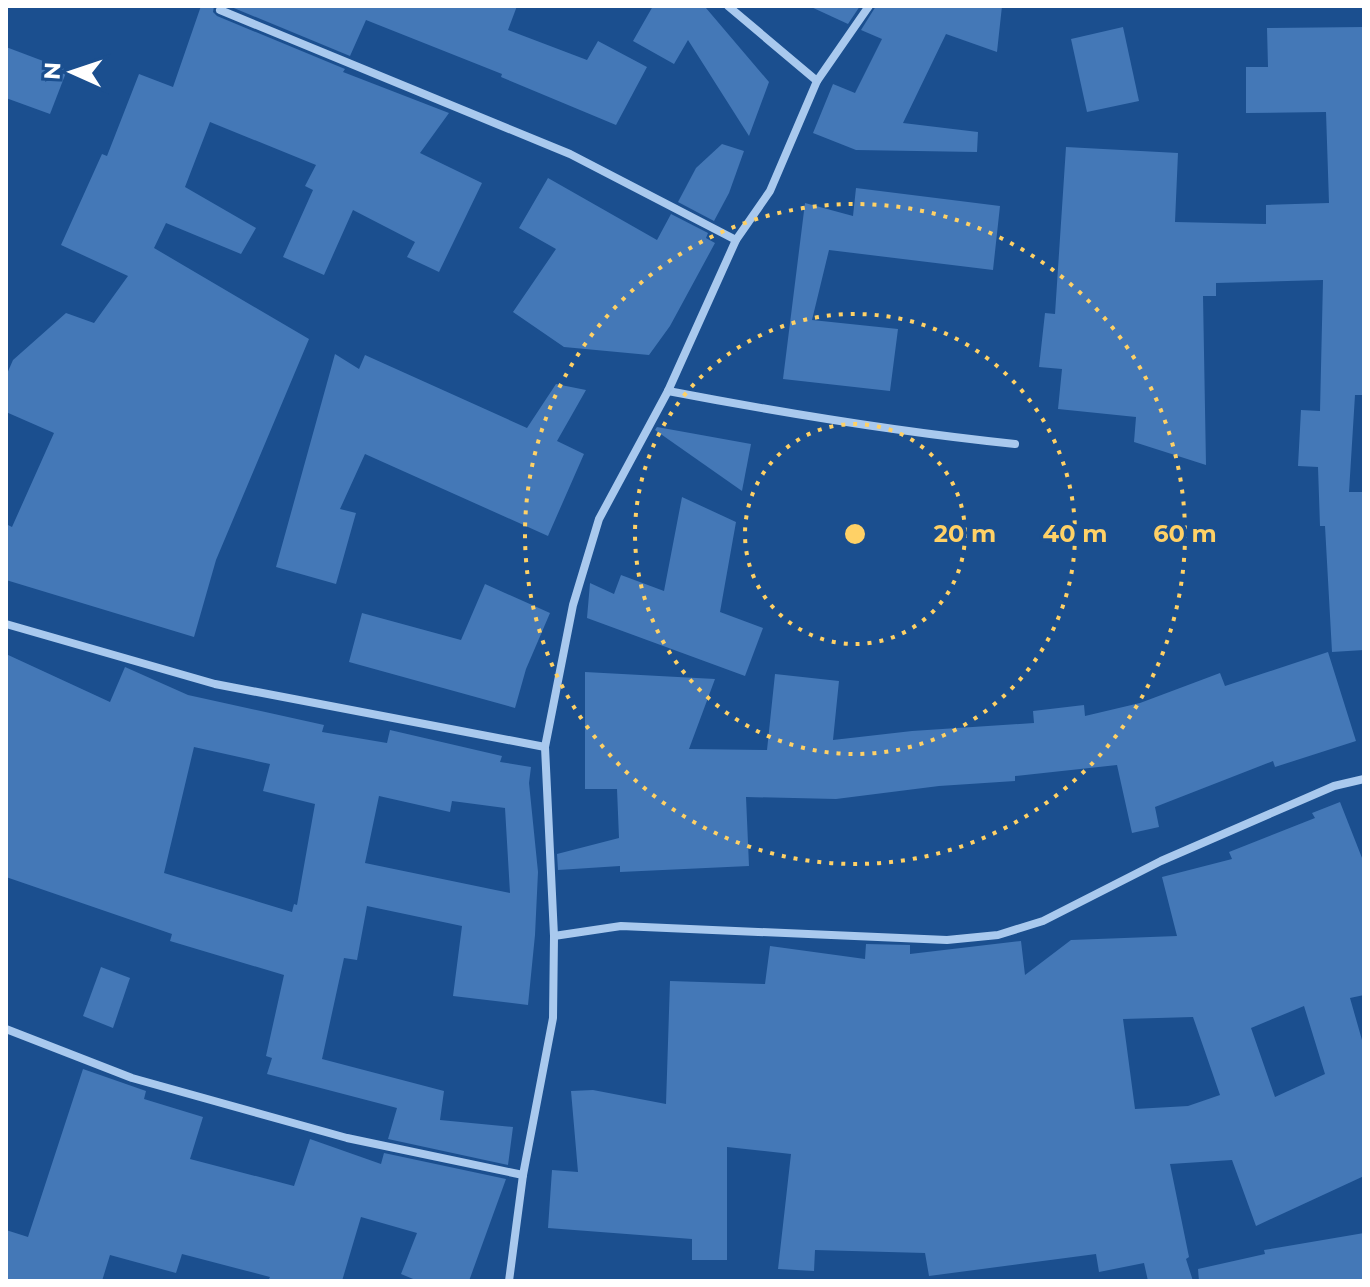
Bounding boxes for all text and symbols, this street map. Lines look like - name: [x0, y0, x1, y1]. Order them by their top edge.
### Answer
- north arrow: [32, 32, 112, 112]
- text: N: [39, 61, 66, 81]
- text: 20 m: [934, 519, 996, 548]
- text: 40 m: [1043, 519, 1107, 548]
- text: 60 m: [1153, 519, 1217, 548]
- centre of rings: [841, 520, 869, 548]

